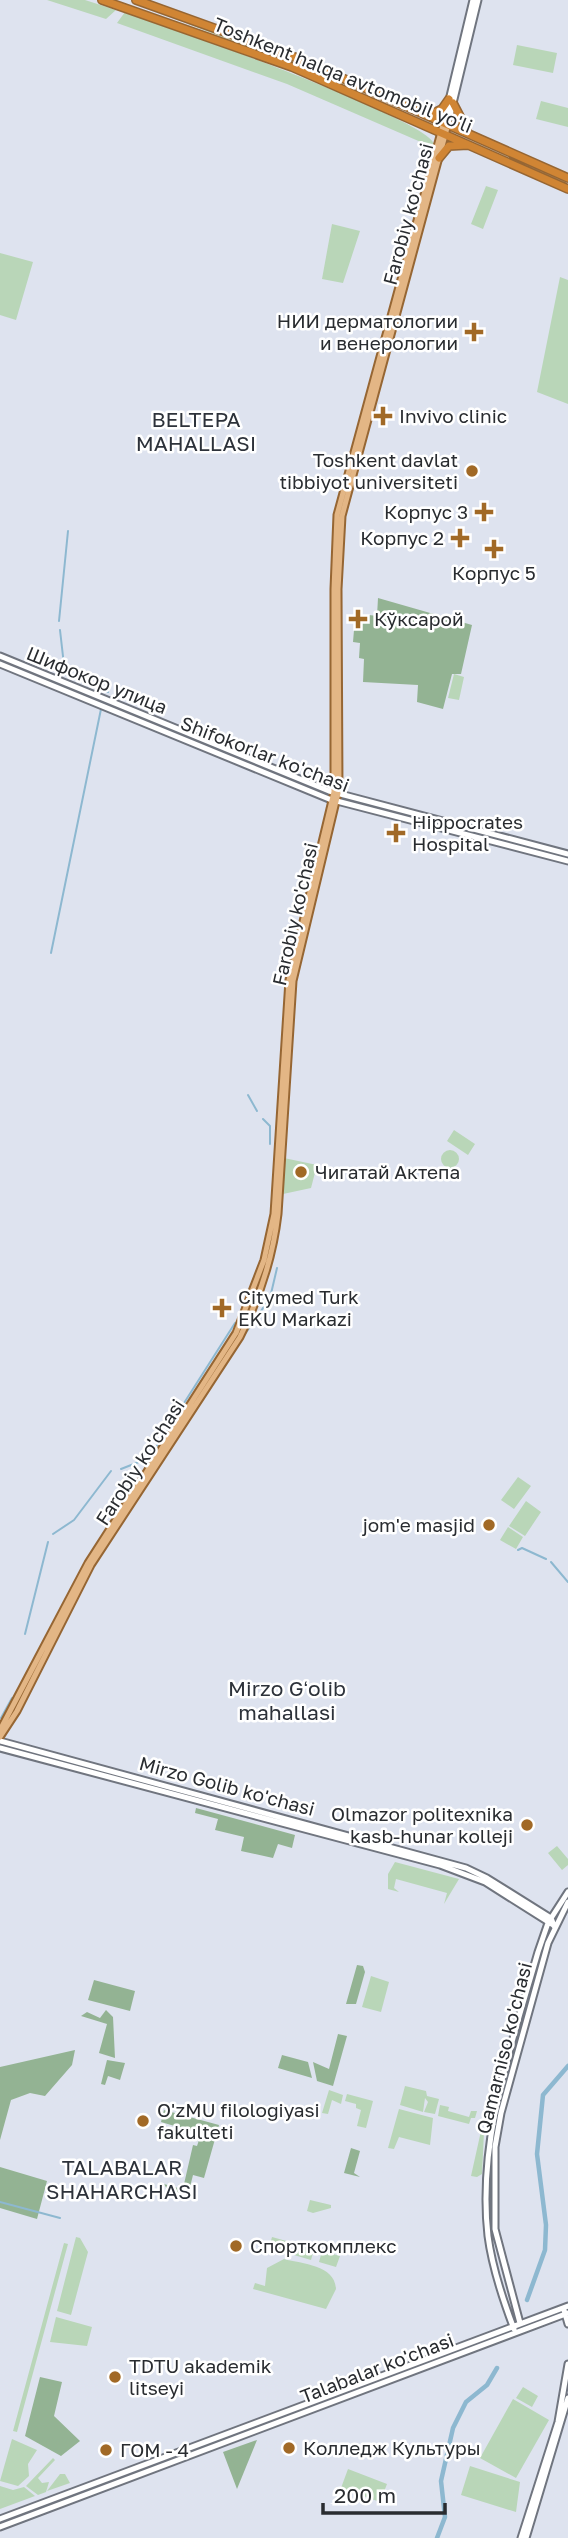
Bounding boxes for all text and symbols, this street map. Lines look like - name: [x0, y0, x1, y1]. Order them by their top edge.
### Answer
- street label: Toshkent halqa avtomobil yo'li: [210, 12, 476, 137]
- street label: Farobiy ko'chasi: [378, 140, 438, 287]
- place label: НИИ дерматологии и венерологии: [277, 309, 458, 354]
- marker: НИИ дерматологии и венерологии: [464, 322, 484, 342]
- place label: Invivo clinic: [399, 404, 507, 427]
- district label: BELTEPA MAHALLASI: [136, 406, 256, 456]
- marker: Invivo clinic: [373, 406, 393, 426]
- place label: Toshkent davlat tibbiyot universiteti: [279, 448, 458, 493]
- marker: Toshkent davlat tibbiyot universiteti: [464, 463, 480, 479]
- place label: Корпус 3: [384, 500, 468, 523]
- marker: Корпус 3: [474, 502, 494, 522]
- place label: Корпус 2: [360, 526, 444, 549]
- marker: Корпус 2: [450, 528, 470, 548]
- marker: Корпус 5: [484, 539, 504, 559]
- place label: Корпус 5: [452, 561, 536, 584]
- place label: Кўксарой: [374, 607, 464, 630]
- marker: Кўксарой: [348, 609, 368, 629]
- street label: Шифокор улица: [24, 641, 171, 718]
- street label: Shifokorlar ko'chasi: [178, 711, 353, 796]
- place label: Hippocrates Hospital: [412, 810, 523, 855]
- marker: Hippocrates Hospital: [386, 823, 406, 843]
- street label: Farobiy ko'chasi: [267, 840, 322, 988]
- place label: Чигатай Актепа: [315, 1160, 460, 1183]
- marker: Чигатай Актепа: [293, 1164, 309, 1180]
- place label: Citymed Turk EKU Markazi: [238, 1285, 359, 1330]
- marker: Citymed Turk EKU Markazi: [212, 1298, 232, 1318]
- street label: Farobiy ko'chasi: [90, 1394, 189, 1529]
- place label: jom'e masjid: [362, 1513, 475, 1536]
- marker: jom'e masjid: [481, 1517, 497, 1533]
- district label: Mirzo Gʻolib mahallasi: [228, 1675, 346, 1725]
- street label: Mirzo Golib ko'chasi: [137, 1751, 317, 1820]
- place label: Оlmazor politexnika kasb-hunar kolleji: [331, 1802, 513, 1847]
- marker: Оlmazor politexnika kasb-hunar kolleji: [519, 1817, 535, 1833]
- street label: Qamarniso ko'chasi: [471, 1960, 536, 2136]
- place label: O'zMU filologiyasi fakulteti: [157, 2098, 320, 2143]
- marker: O'zMU filologiyasi fakulteti: [135, 2113, 151, 2129]
- district label: TALABALAR SHAHARCHASI: [46, 2154, 198, 2204]
- place label: Спорткомплекс: [250, 2234, 397, 2257]
- marker: Спорткомплекс: [228, 2238, 244, 2254]
- street label: Talabalar ko'chasi: [297, 2328, 457, 2407]
- place label: TDTU akademik litseyi: [129, 2354, 272, 2399]
- marker: TDTU akademik litseyi: [107, 2369, 123, 2385]
- place label: Колледж Культуры: [303, 2436, 481, 2459]
- place label: ГОМ - 4: [120, 2438, 189, 2461]
- marker: Колледж Культуры: [281, 2440, 297, 2456]
- marker: ГОМ - 4: [98, 2442, 114, 2458]
- scale bar: [323, 2472, 446, 2516]
- text: 200 m: [334, 2482, 396, 2508]

